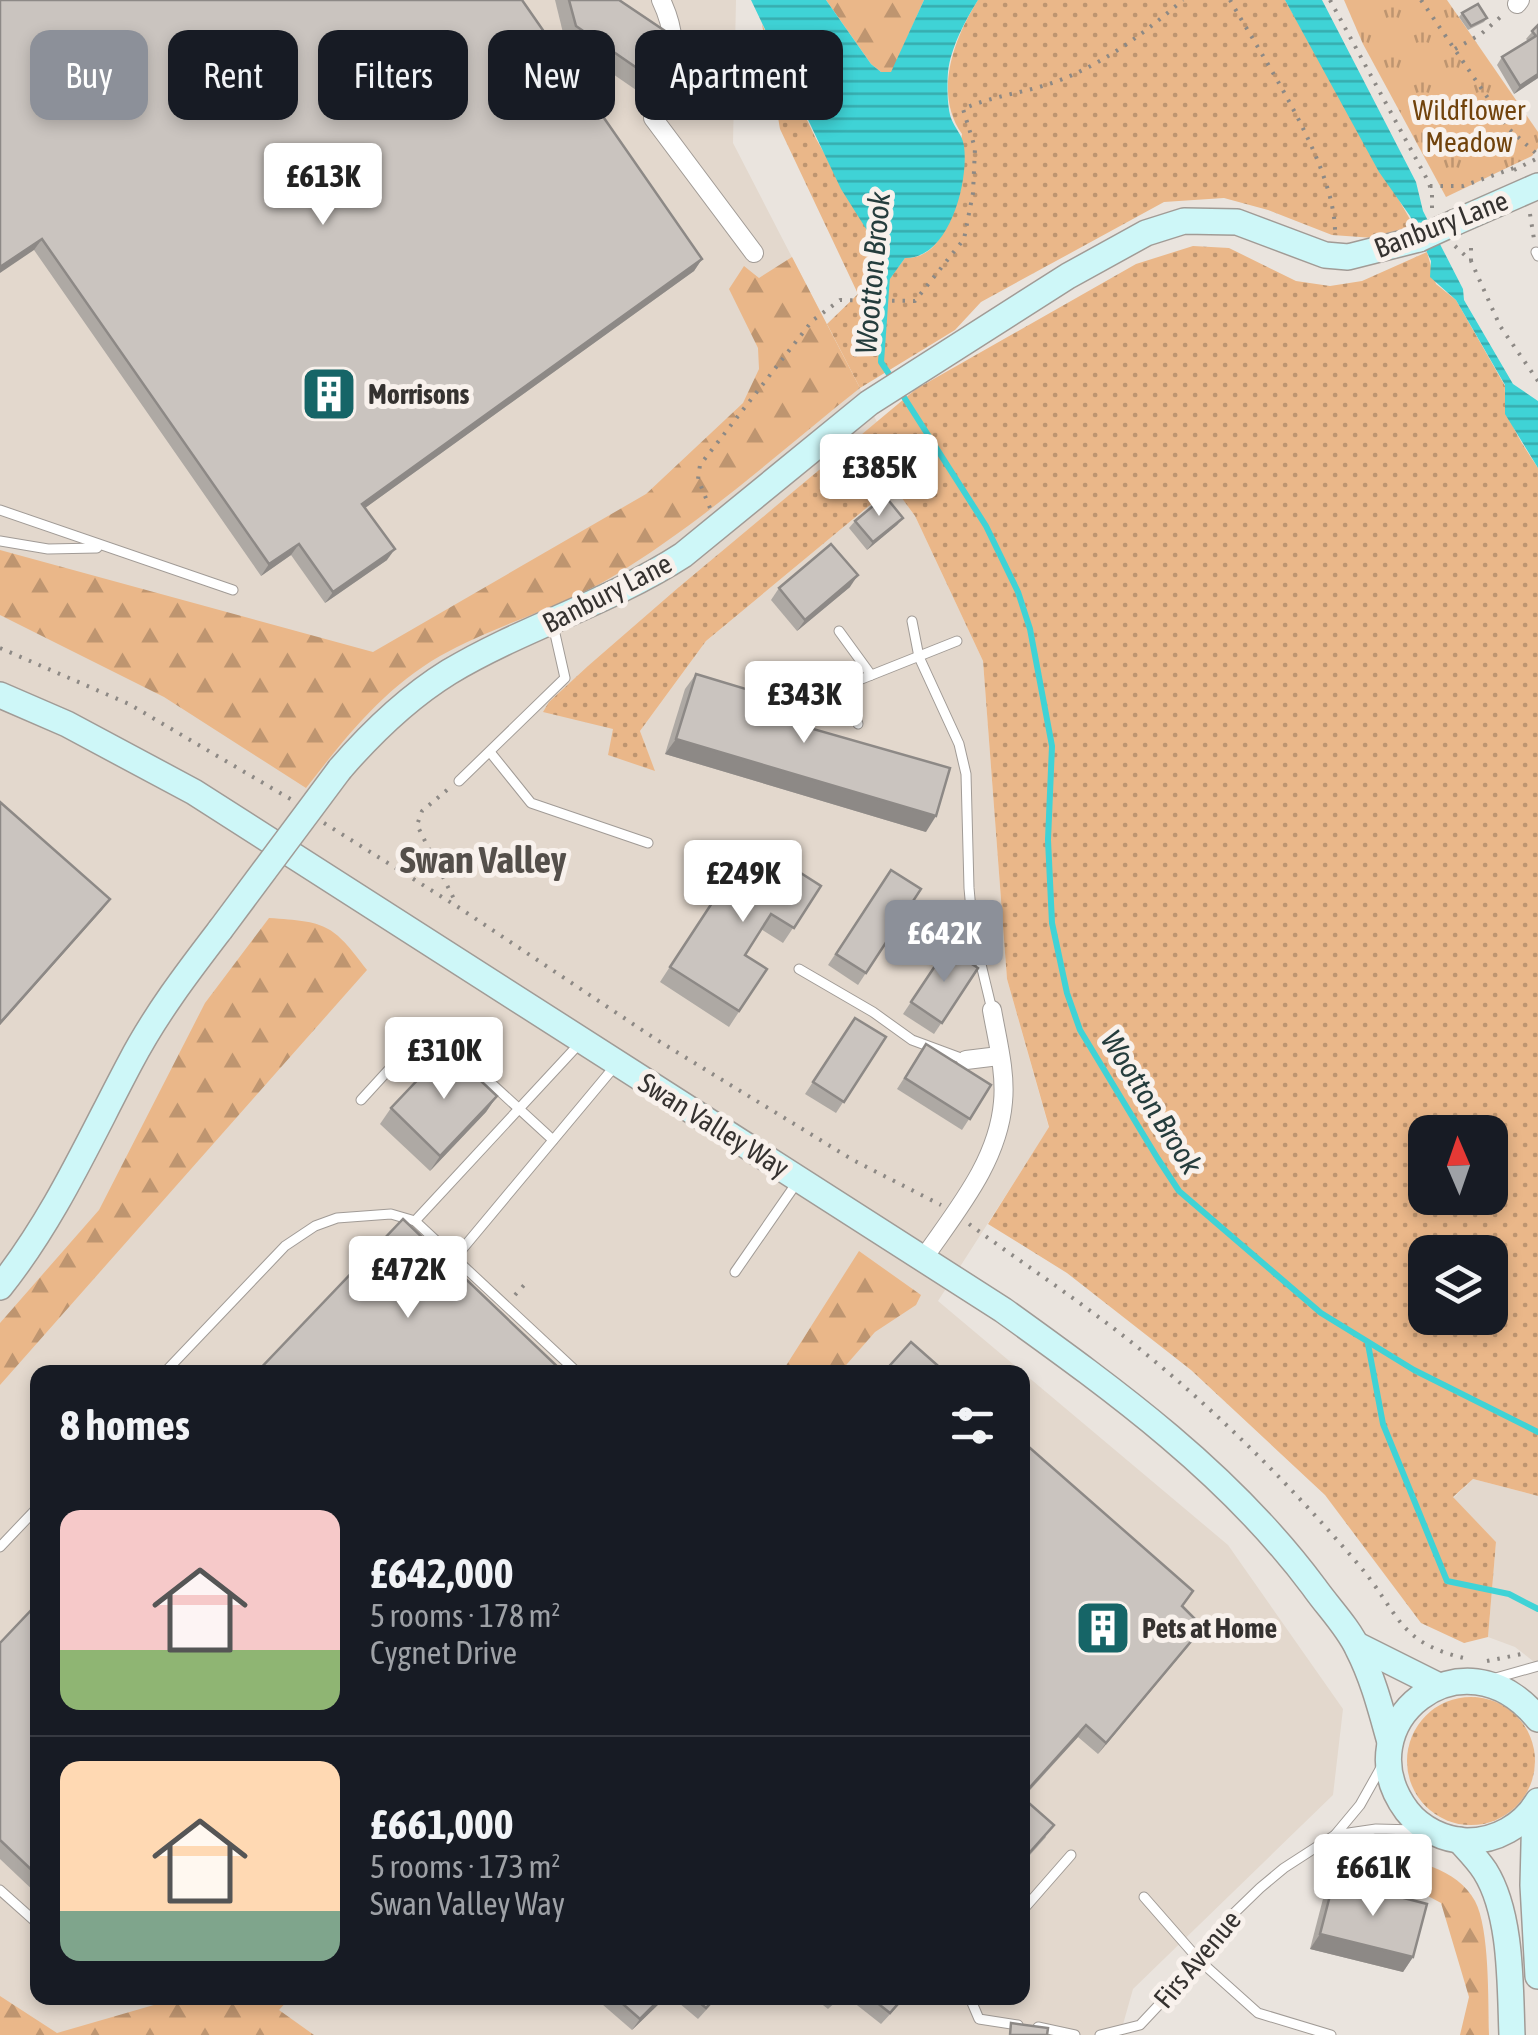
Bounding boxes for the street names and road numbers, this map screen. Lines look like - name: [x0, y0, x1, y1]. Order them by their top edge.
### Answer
- street label: Banbury Lane: [1370, 184, 1512, 264]
- street label: Banbury Lane: [537, 547, 677, 639]
- street label: Swan Valley Way: [633, 1066, 795, 1184]
- street label: Firs Avenue: [1147, 1904, 1247, 2014]

